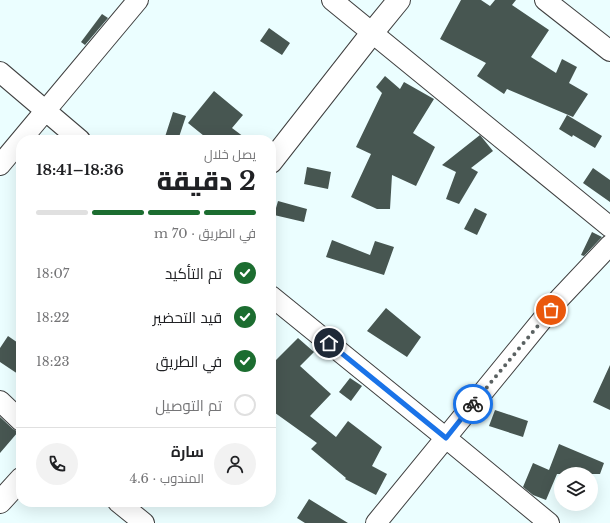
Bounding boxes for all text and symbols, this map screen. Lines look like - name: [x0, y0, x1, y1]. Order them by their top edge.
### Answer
- text: يصل خلال: [204, 146, 256, 163]
- text: 18:36–18:41: [36, 160, 124, 179]
- text: 2 دقيقة: [157, 165, 256, 197]
- text: في الطريق · 70 m: [154, 225, 256, 242]
- icon: check: [234, 262, 256, 284]
- text: تم التأكيد: [165, 264, 222, 283]
- text: 18:07: [36, 265, 69, 282]
- pin: [534, 293, 568, 327]
- icon: bag: [540, 299, 562, 321]
- icon: check: [234, 306, 256, 328]
- text: قيد التحضير: [153, 308, 222, 327]
- text: 18:22: [36, 309, 69, 326]
- pin: [312, 326, 346, 360]
- icon: home: [318, 332, 340, 354]
- icon: check: [234, 350, 256, 372]
- text: في الطريق: [156, 352, 222, 371]
- text: 18:23: [36, 353, 69, 370]
- courier: [453, 384, 493, 424]
- icon: bike: [462, 393, 484, 415]
- text: تم التوصيل: [155, 396, 222, 415]
- text: سارة: [171, 442, 204, 461]
- button: phone: [36, 443, 78, 485]
- button: person: [214, 443, 256, 485]
- map controls: [554, 467, 598, 511]
- button: layers: [554, 467, 598, 511]
- text: المندوب · 4.6: [130, 470, 204, 487]

